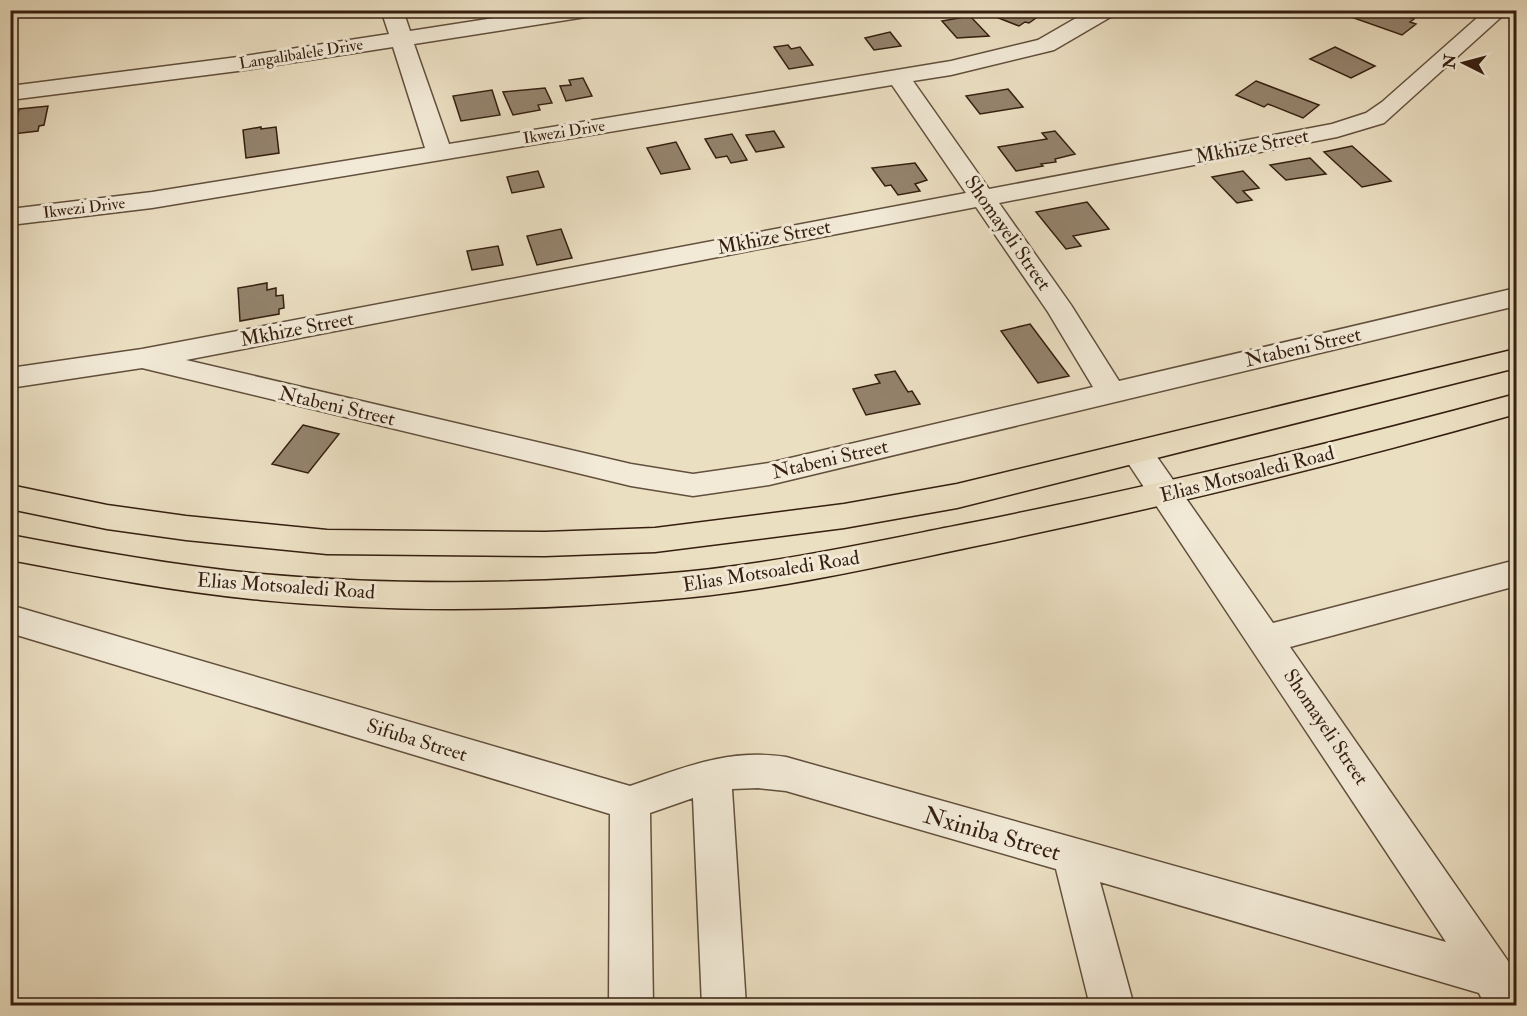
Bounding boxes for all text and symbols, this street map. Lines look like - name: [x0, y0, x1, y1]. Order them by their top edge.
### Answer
- north arrow: [1434, 33, 1494, 93]
- street label: Langalibalele Drive: [238, 34, 365, 74]
- text: N: [1439, 53, 1461, 71]
- street label: Ikwezi Drive: [522, 116, 607, 148]
- street label: Mkhize Street: [1193, 123, 1311, 169]
- street label: Shomayeli Street: [959, 171, 1057, 296]
- street label: Ikwezi Drive: [42, 193, 126, 223]
- street label: Mkhize Street: [715, 214, 833, 260]
- street label: Mkhize Street: [238, 306, 356, 352]
- street label: Ntabeni Street: [1243, 321, 1364, 372]
- street label: Ntabeni Street: [277, 381, 398, 432]
- street label: Ntabeni Street: [770, 433, 891, 484]
- street label: Elias Motsoaledi Road: [1157, 440, 1337, 508]
- street label: Elias Motsoaledi Road: [681, 545, 861, 597]
- street label: Elias Motsoaledi Road: [196, 567, 376, 605]
- street label: Shomayeli Street: [1278, 664, 1374, 790]
- street label: Sifuba Street: [364, 713, 471, 767]
- street label: Nxiniba Street: [920, 800, 1064, 868]

